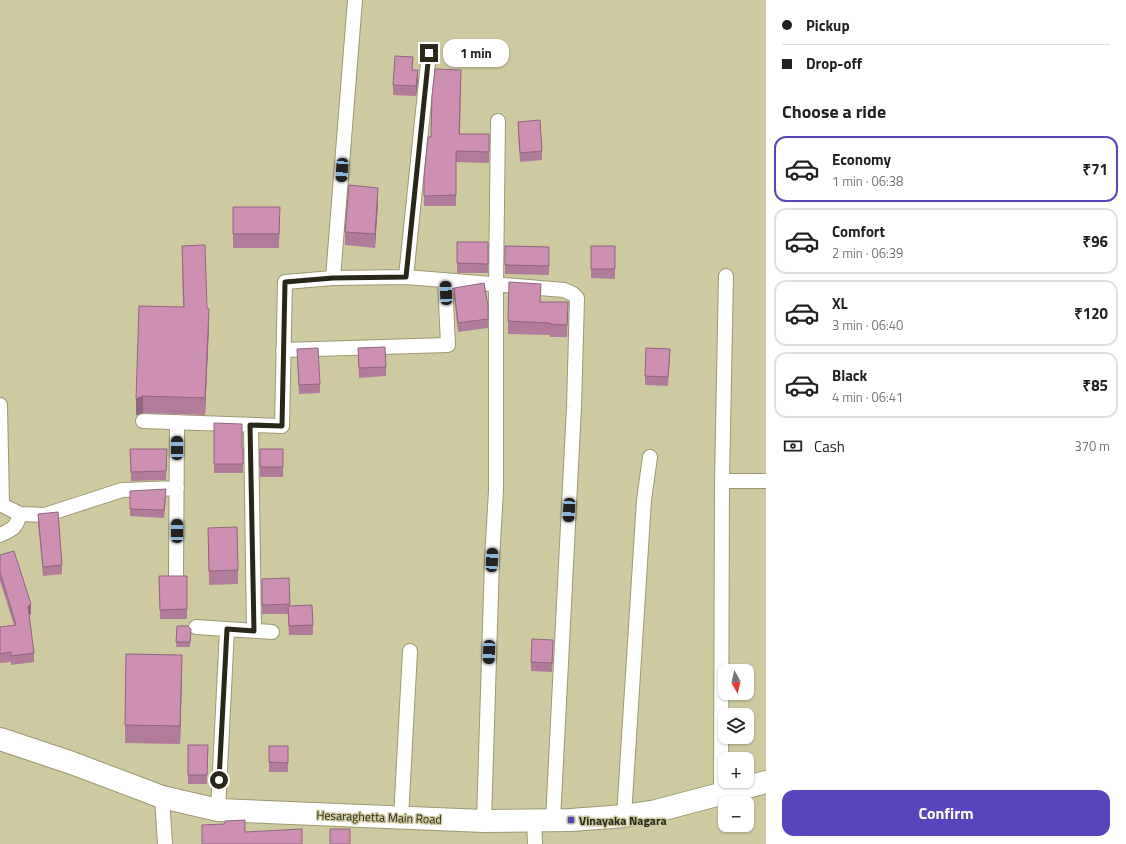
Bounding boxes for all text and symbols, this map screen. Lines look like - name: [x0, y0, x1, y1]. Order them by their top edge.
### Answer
- text: Pickup: [806, 14, 850, 37]
- callout: 1 min: [443, 39, 509, 67]
- text: 1 min: [460, 43, 492, 63]
- route end: [420, 44, 438, 62]
- text: Drop-off: [806, 52, 862, 75]
- text: Choose a ride: [782, 98, 886, 125]
- text: Economy: [832, 148, 891, 171]
- icon: car: [784, 151, 820, 187]
- car: [335, 158, 349, 182]
- text: ₹71: [1083, 158, 1108, 181]
- text: 1 min · 06:38: [832, 171, 903, 191]
- text: Comfort: [832, 220, 885, 243]
- icon: car: [784, 223, 820, 259]
- text: ₹96: [1083, 230, 1108, 253]
- text: 2 min · 06:39: [832, 243, 903, 263]
- car: [439, 281, 453, 305]
- text: XL: [832, 292, 848, 315]
- icon: car: [784, 295, 820, 331]
- text: ₹120: [1074, 302, 1108, 325]
- text: 3 min · 06:40: [832, 315, 903, 335]
- text: Black: [832, 364, 867, 387]
- icon: car: [784, 367, 820, 403]
- text: ₹85: [1083, 374, 1108, 397]
- text: 4 min · 06:41: [832, 387, 903, 407]
- icon: cash: [782, 435, 804, 457]
- text: Cash: [814, 435, 845, 458]
- car: [171, 436, 183, 460]
- text: 370 m: [1074, 436, 1110, 456]
- car: [562, 498, 576, 522]
- car: [171, 519, 183, 543]
- car: [485, 548, 499, 572]
- car: [483, 640, 495, 664]
- north arrow: [718, 664, 754, 700]
- map controls: [718, 664, 754, 832]
- button: layers: [718, 708, 754, 744]
- button: +: [718, 752, 754, 788]
- route start: [210, 771, 228, 789]
- button: Confirm: [782, 790, 1110, 836]
- button: −: [718, 796, 754, 832]
- street label: Hesaraghetta Main Road: [316, 805, 442, 829]
- place label: Vinayaka Nagara: [579, 811, 667, 830]
- marker: Vinayaka Nagara: [566, 815, 576, 825]

